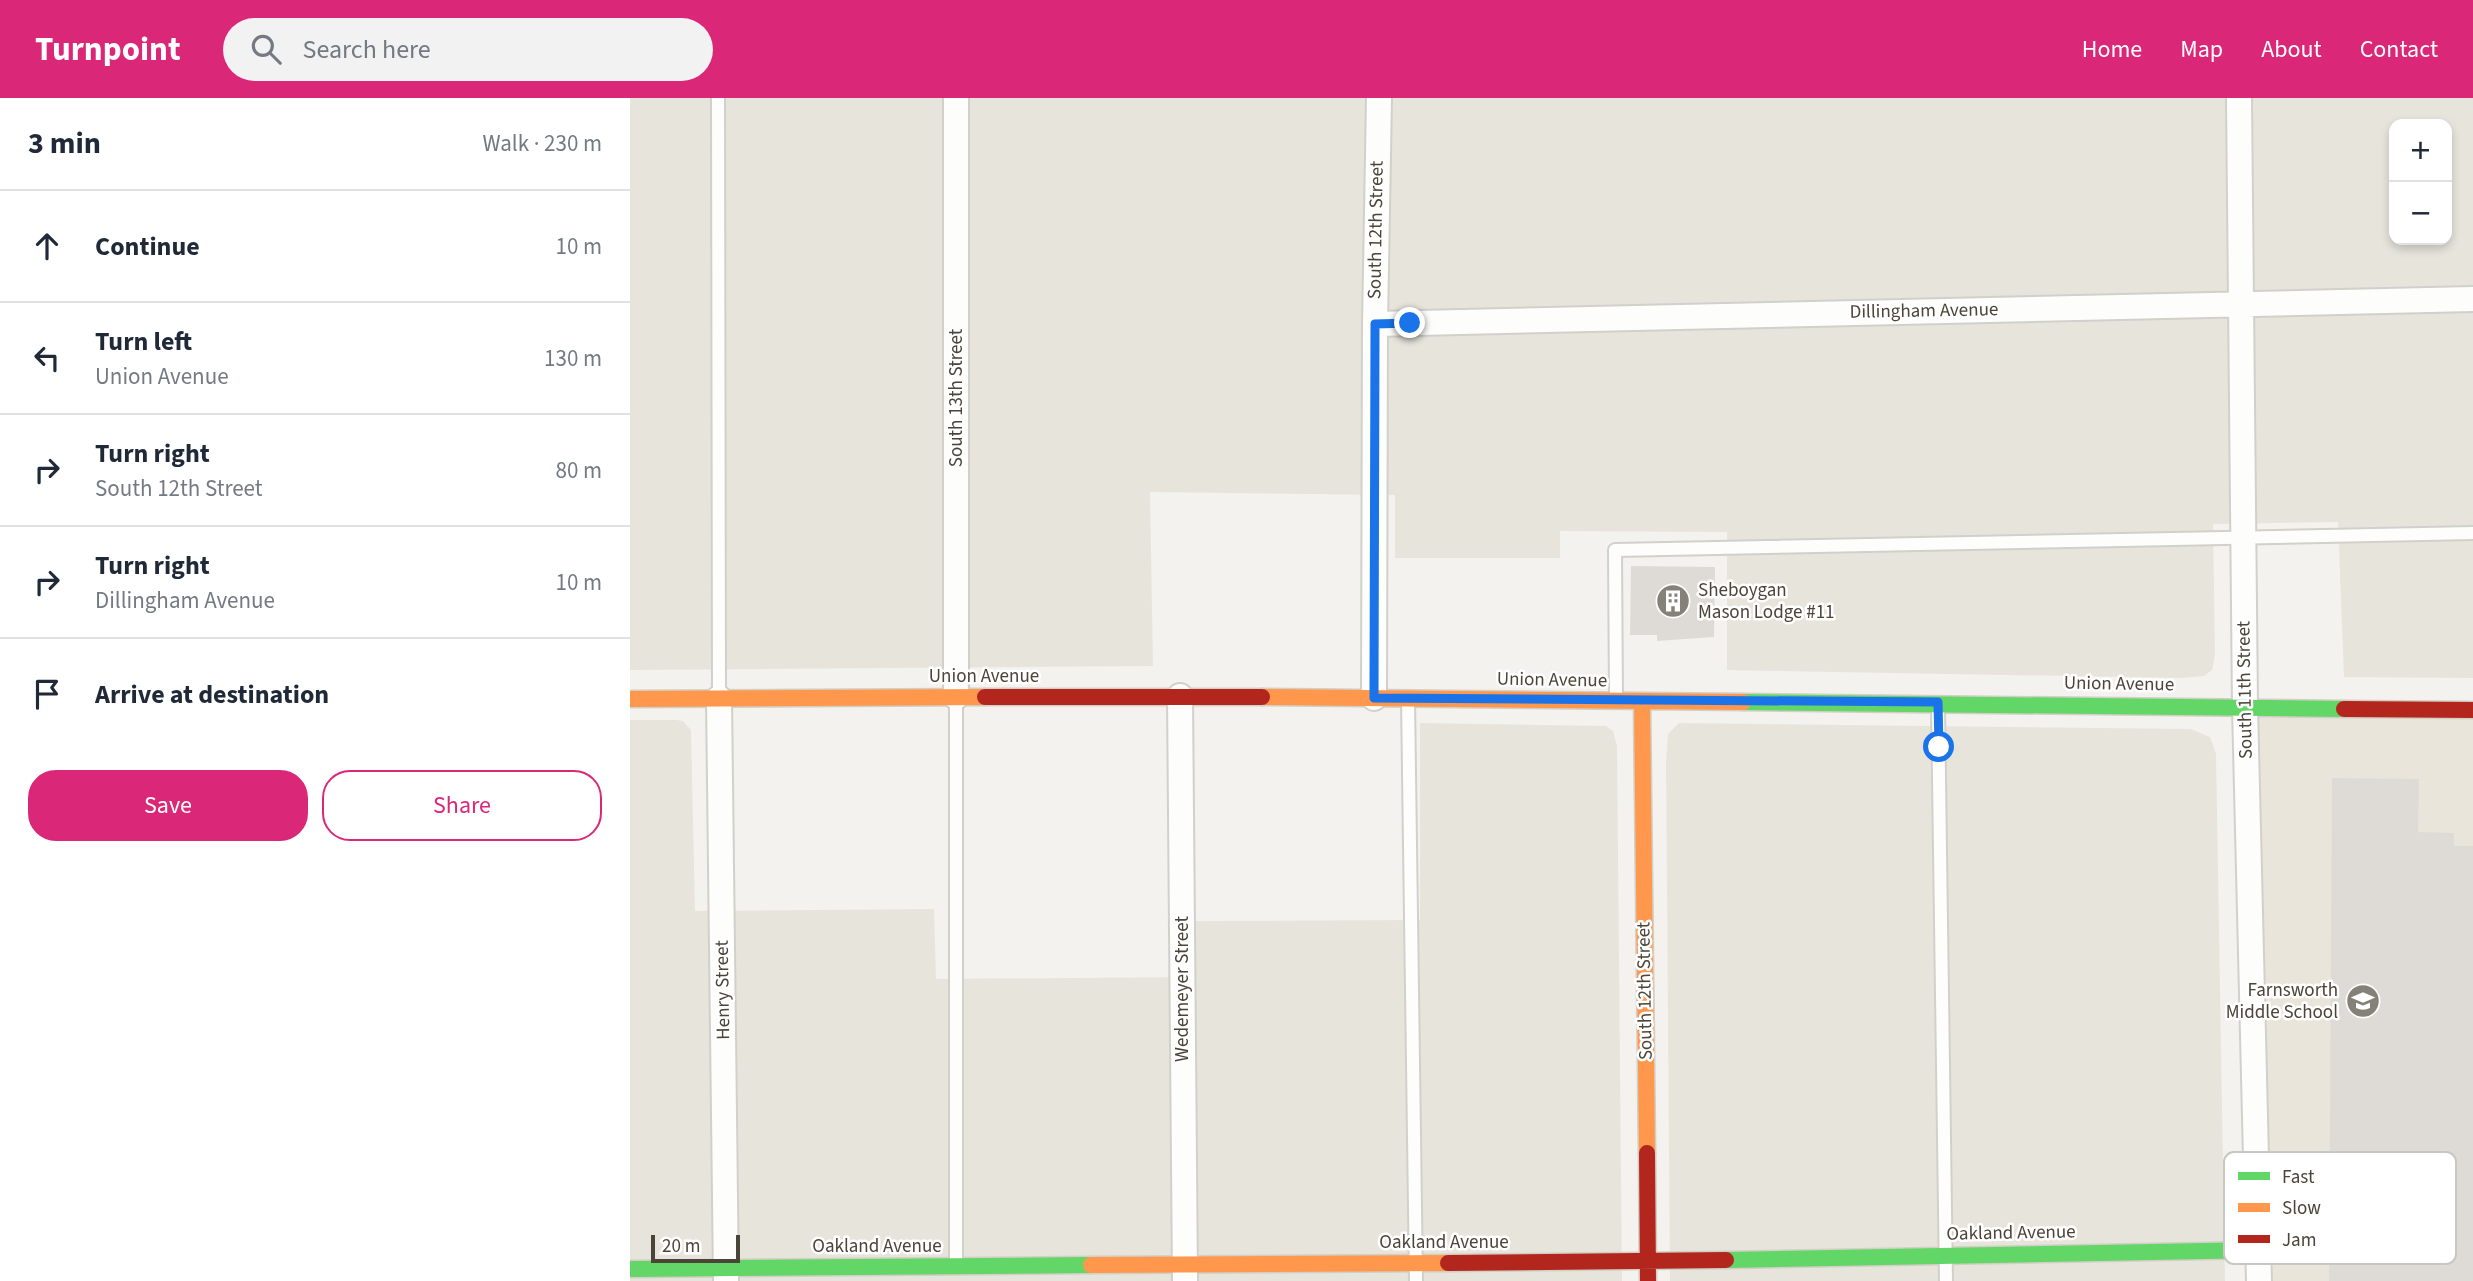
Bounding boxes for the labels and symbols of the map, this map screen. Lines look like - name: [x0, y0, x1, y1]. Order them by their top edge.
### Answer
- street label: South 12th Street: [1361, 160, 1391, 299]
- street label: Dillingham Avenue: [1849, 296, 1999, 326]
- route end: [1394, 307, 1425, 338]
- street label: South 13th Street: [943, 328, 970, 467]
- place label: Sheboygan Mason Lodge #11: [1698, 577, 1835, 626]
- building icon: Sheboygan Mason Lodge #11: [1654, 582, 1692, 620]
- street label: South 11th Street: [2230, 620, 2260, 759]
- street label: Union Avenue: [929, 663, 1039, 690]
- street label: Union Avenue: [1497, 666, 1607, 694]
- street label: Union Avenue: [2064, 670, 2174, 698]
- route start: [1923, 731, 1954, 762]
- street label: Wedemeyer Street: [1169, 916, 1196, 1062]
- street label: South 12th Street: [1630, 921, 1660, 1060]
- street label: Henry Street: [709, 939, 737, 1040]
- place label: Farnsworth Middle School: [2226, 977, 2338, 1026]
- school or university icon: Farnsworth Middle School: [2344, 982, 2382, 1020]
- legend: [2224, 1152, 2456, 1264]
- text: Fast: [2282, 1164, 2315, 1191]
- text: Slow: [2282, 1195, 2321, 1222]
- street label: Oakland Avenue: [1946, 1218, 2076, 1248]
- text: Jam: [2282, 1227, 2316, 1254]
- street label: Oakland Avenue: [1379, 1229, 1509, 1256]
- scale bar: [651, 1232, 740, 1264]
- street label: Oakland Avenue: [812, 1233, 942, 1260]

